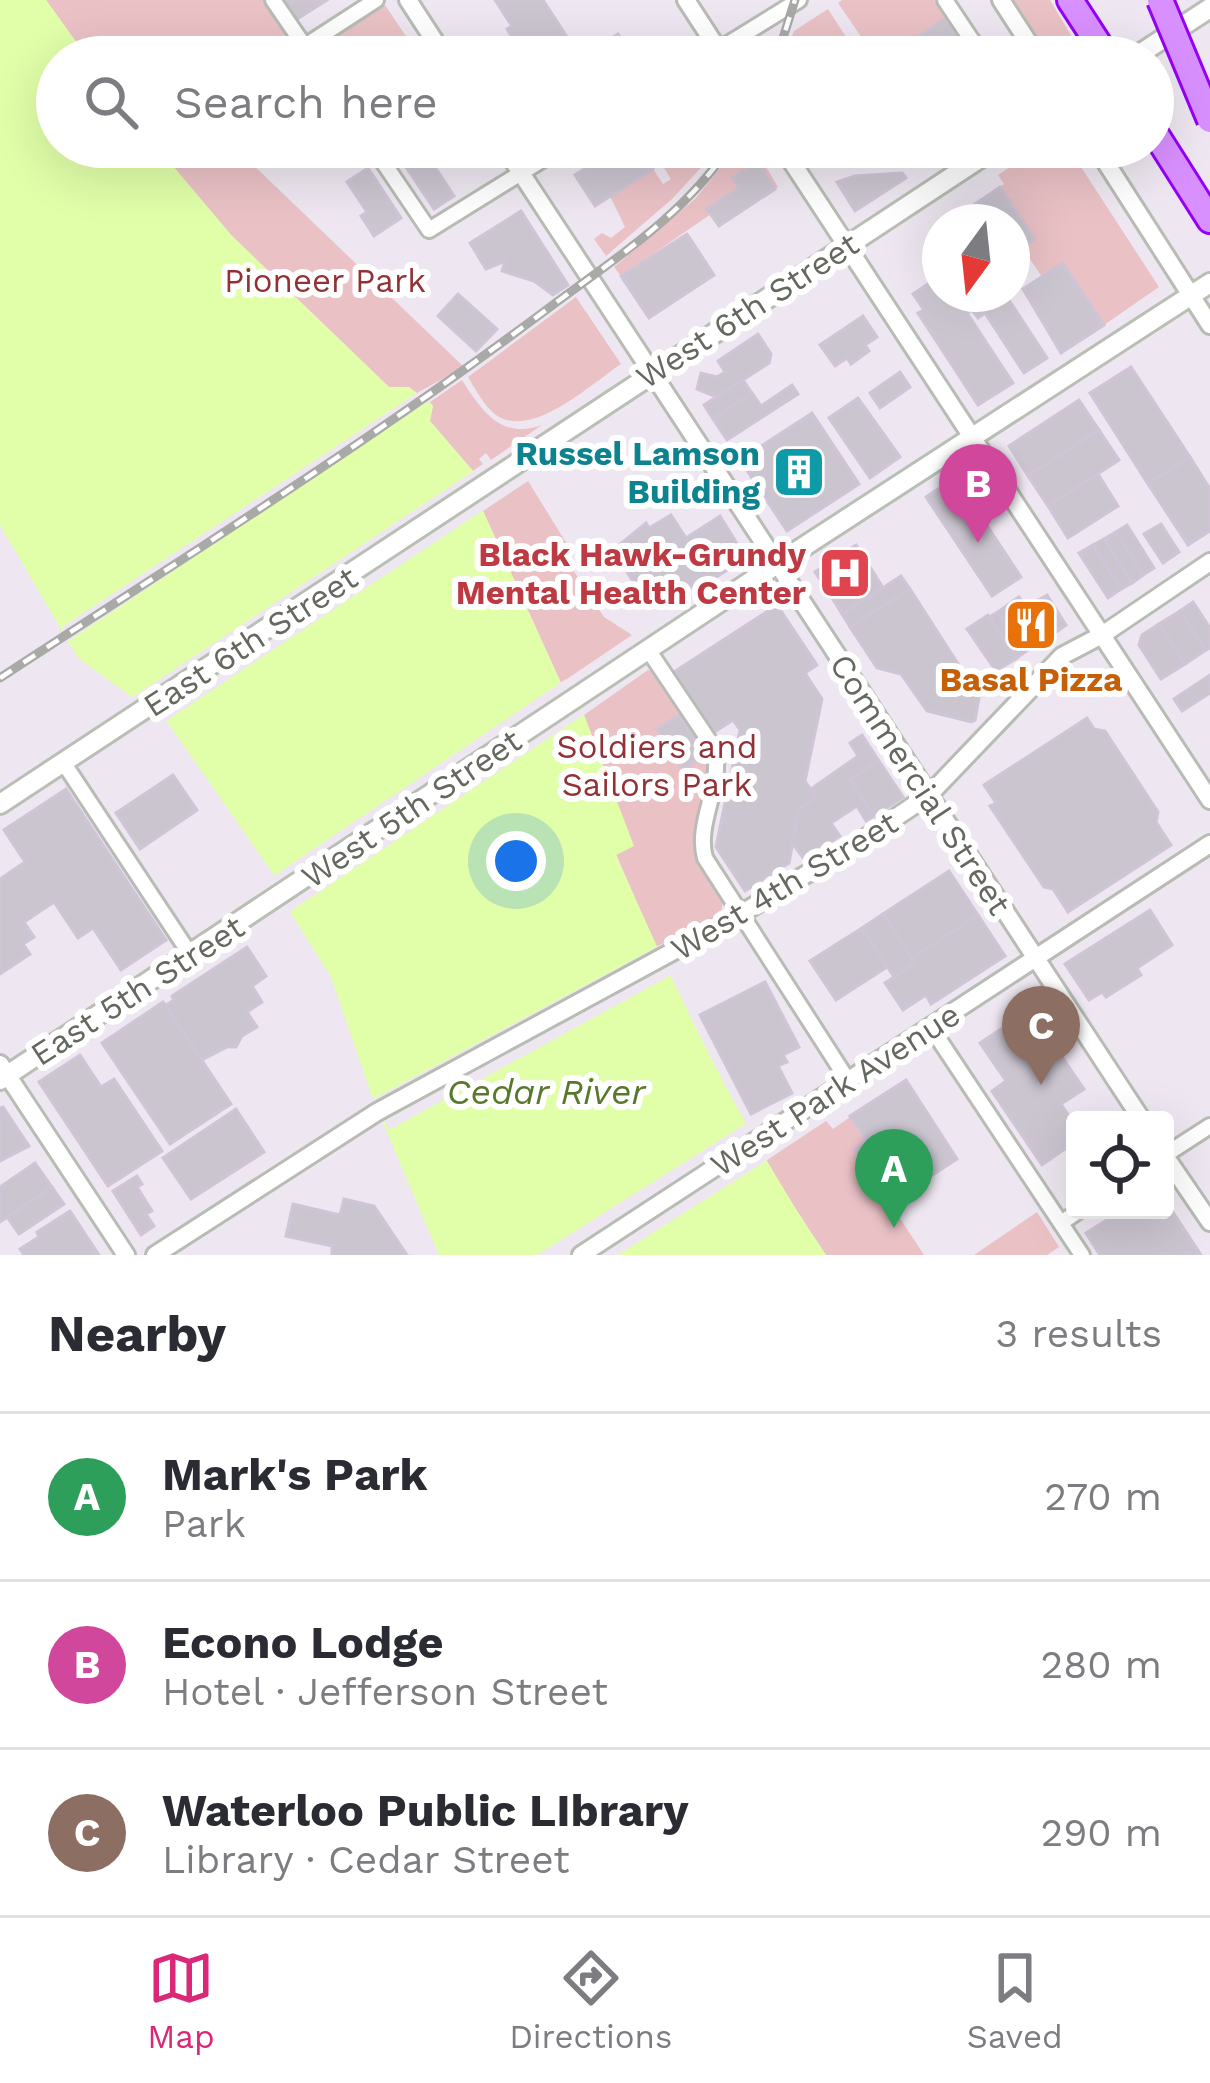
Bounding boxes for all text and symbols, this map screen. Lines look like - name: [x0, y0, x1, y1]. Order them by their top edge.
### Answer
- search box: [36, 36, 1174, 168]
- icon: search: [78, 69, 144, 135]
- text: Search here: [174, 76, 438, 129]
- north arrow: [922, 204, 1030, 312]
- street label: West 6th Street: [629, 224, 866, 397]
- park label: Pioneer Park: [224, 261, 426, 300]
- place label: Russel Lamson Building: [515, 434, 761, 511]
- building icon: Russel Lamson Building: [771, 444, 827, 500]
- pin: B: [939, 444, 1017, 543]
- place label: Black Hawk-Grundy Mental Health Center: [456, 535, 806, 612]
- hospital icon: Black Hawk-Grundy Mental Health Center: [817, 545, 873, 601]
- street label: East 6th Street: [136, 558, 365, 725]
- restaurant icon: Basal Pizza: [1003, 597, 1059, 653]
- street label: Commercial Street: [822, 647, 1019, 922]
- place label: Basal Pizza: [940, 660, 1122, 699]
- street label: West 5th Street: [294, 721, 529, 896]
- park label: Soldiers and Sailors Park: [557, 727, 757, 804]
- street label: West 4th Street: [664, 802, 905, 968]
- your location: [486, 831, 546, 891]
- street label: East 5th Street: [23, 907, 251, 1074]
- pin: C: [1002, 986, 1080, 1085]
- street label: West Park Avenue: [702, 993, 968, 1185]
- water label: Cedar River: [446, 1071, 648, 1113]
- map controls: [1066, 1111, 1174, 1219]
- button: locate: [1066, 1111, 1174, 1219]
- pin: A: [855, 1129, 933, 1228]
- text: Nearby: [48, 1304, 226, 1363]
- text: 3 results: [996, 1311, 1162, 1356]
- text: Mark's Park: [162, 1448, 428, 1501]
- text: A: [74, 1474, 100, 1519]
- text: 270 m: [1044, 1474, 1162, 1519]
- text: Park: [162, 1501, 246, 1546]
- text: Econo Lodge: [162, 1616, 444, 1669]
- text: B: [74, 1642, 100, 1687]
- text: 280 m: [1041, 1642, 1162, 1687]
- text: Hotel · Jefferson Street: [162, 1669, 608, 1714]
- text: Waterloo Public LIbrary: [162, 1784, 688, 1837]
- text: C: [74, 1810, 100, 1855]
- text: 290 m: [1040, 1810, 1162, 1855]
- text: Library · Cedar Street: [162, 1837, 570, 1882]
- tab: Map: [147, 1945, 215, 2056]
- tab: Directions: [509, 1945, 672, 2056]
- tab: Saved: [967, 1945, 1063, 2056]

